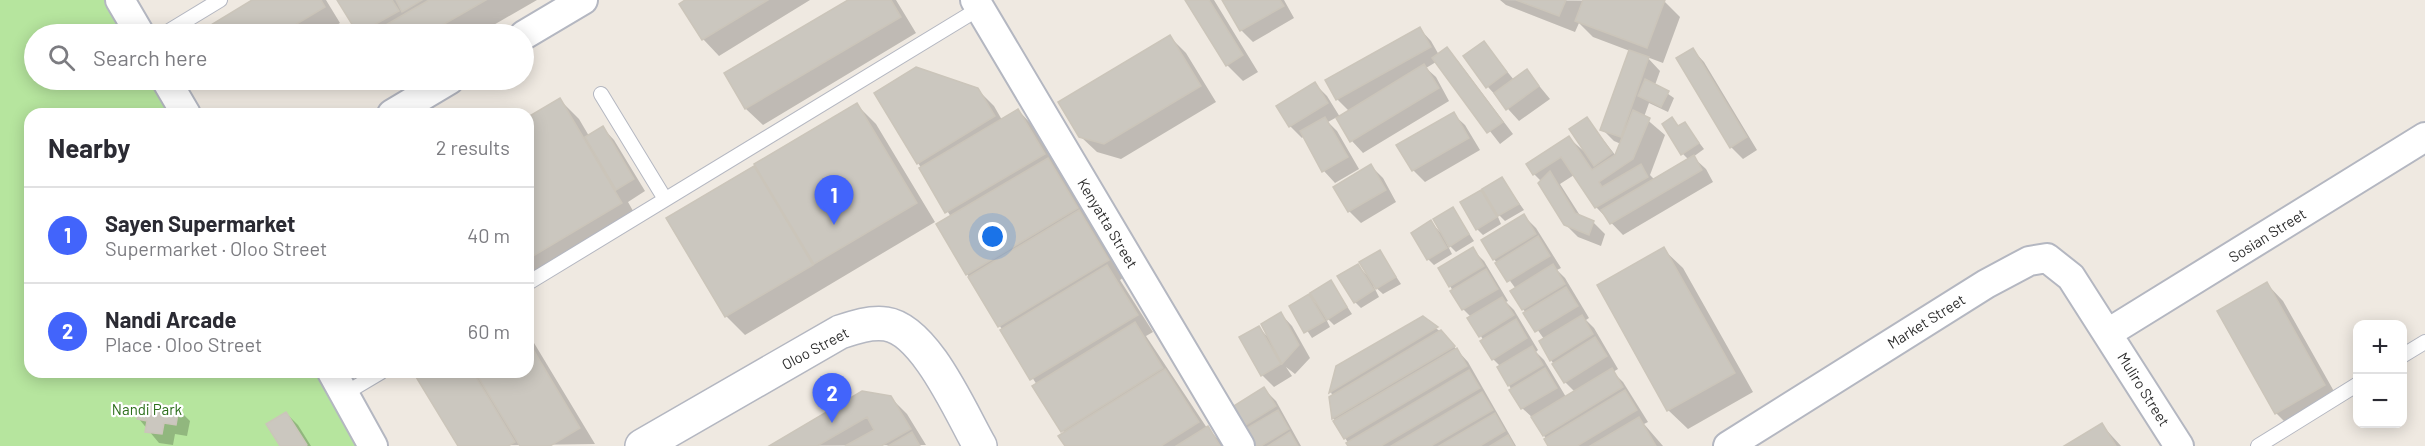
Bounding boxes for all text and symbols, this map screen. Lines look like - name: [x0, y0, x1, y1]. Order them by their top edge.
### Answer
- search box: [24, 24, 534, 90]
- icon: search: [45, 41, 78, 74]
- text: Search here: [93, 44, 207, 70]
- text: Nearby: [48, 132, 130, 163]
- text: 2 results: [436, 135, 510, 159]
- street label: Kenyatta Street: [1074, 175, 1142, 271]
- pin: 1: [814, 176, 854, 225]
- street label: Sosian Street: [2225, 204, 2309, 266]
- text: Sayen Supermarket: [105, 210, 295, 236]
- your location: [978, 222, 1007, 251]
- text: 1: [64, 223, 71, 247]
- text: 40 m: [467, 223, 510, 247]
- text: Supermarket · Oloo Street: [105, 236, 327, 260]
- street label: Market Street: [1884, 290, 1968, 352]
- text: Nandi Arcade: [105, 306, 236, 332]
- text: 2: [62, 319, 73, 343]
- text: 60 m: [468, 319, 510, 343]
- map controls: [2353, 320, 2407, 428]
- button: +: [2353, 320, 2407, 374]
- street label: Oloo Street: [779, 323, 851, 373]
- text: Place · Oloo Street: [105, 332, 262, 356]
- street label: Muliro Street: [2114, 349, 2174, 429]
- pin: 2: [812, 374, 852, 423]
- button: −: [2353, 374, 2407, 428]
- park label: Nandi Park: [112, 400, 183, 418]

